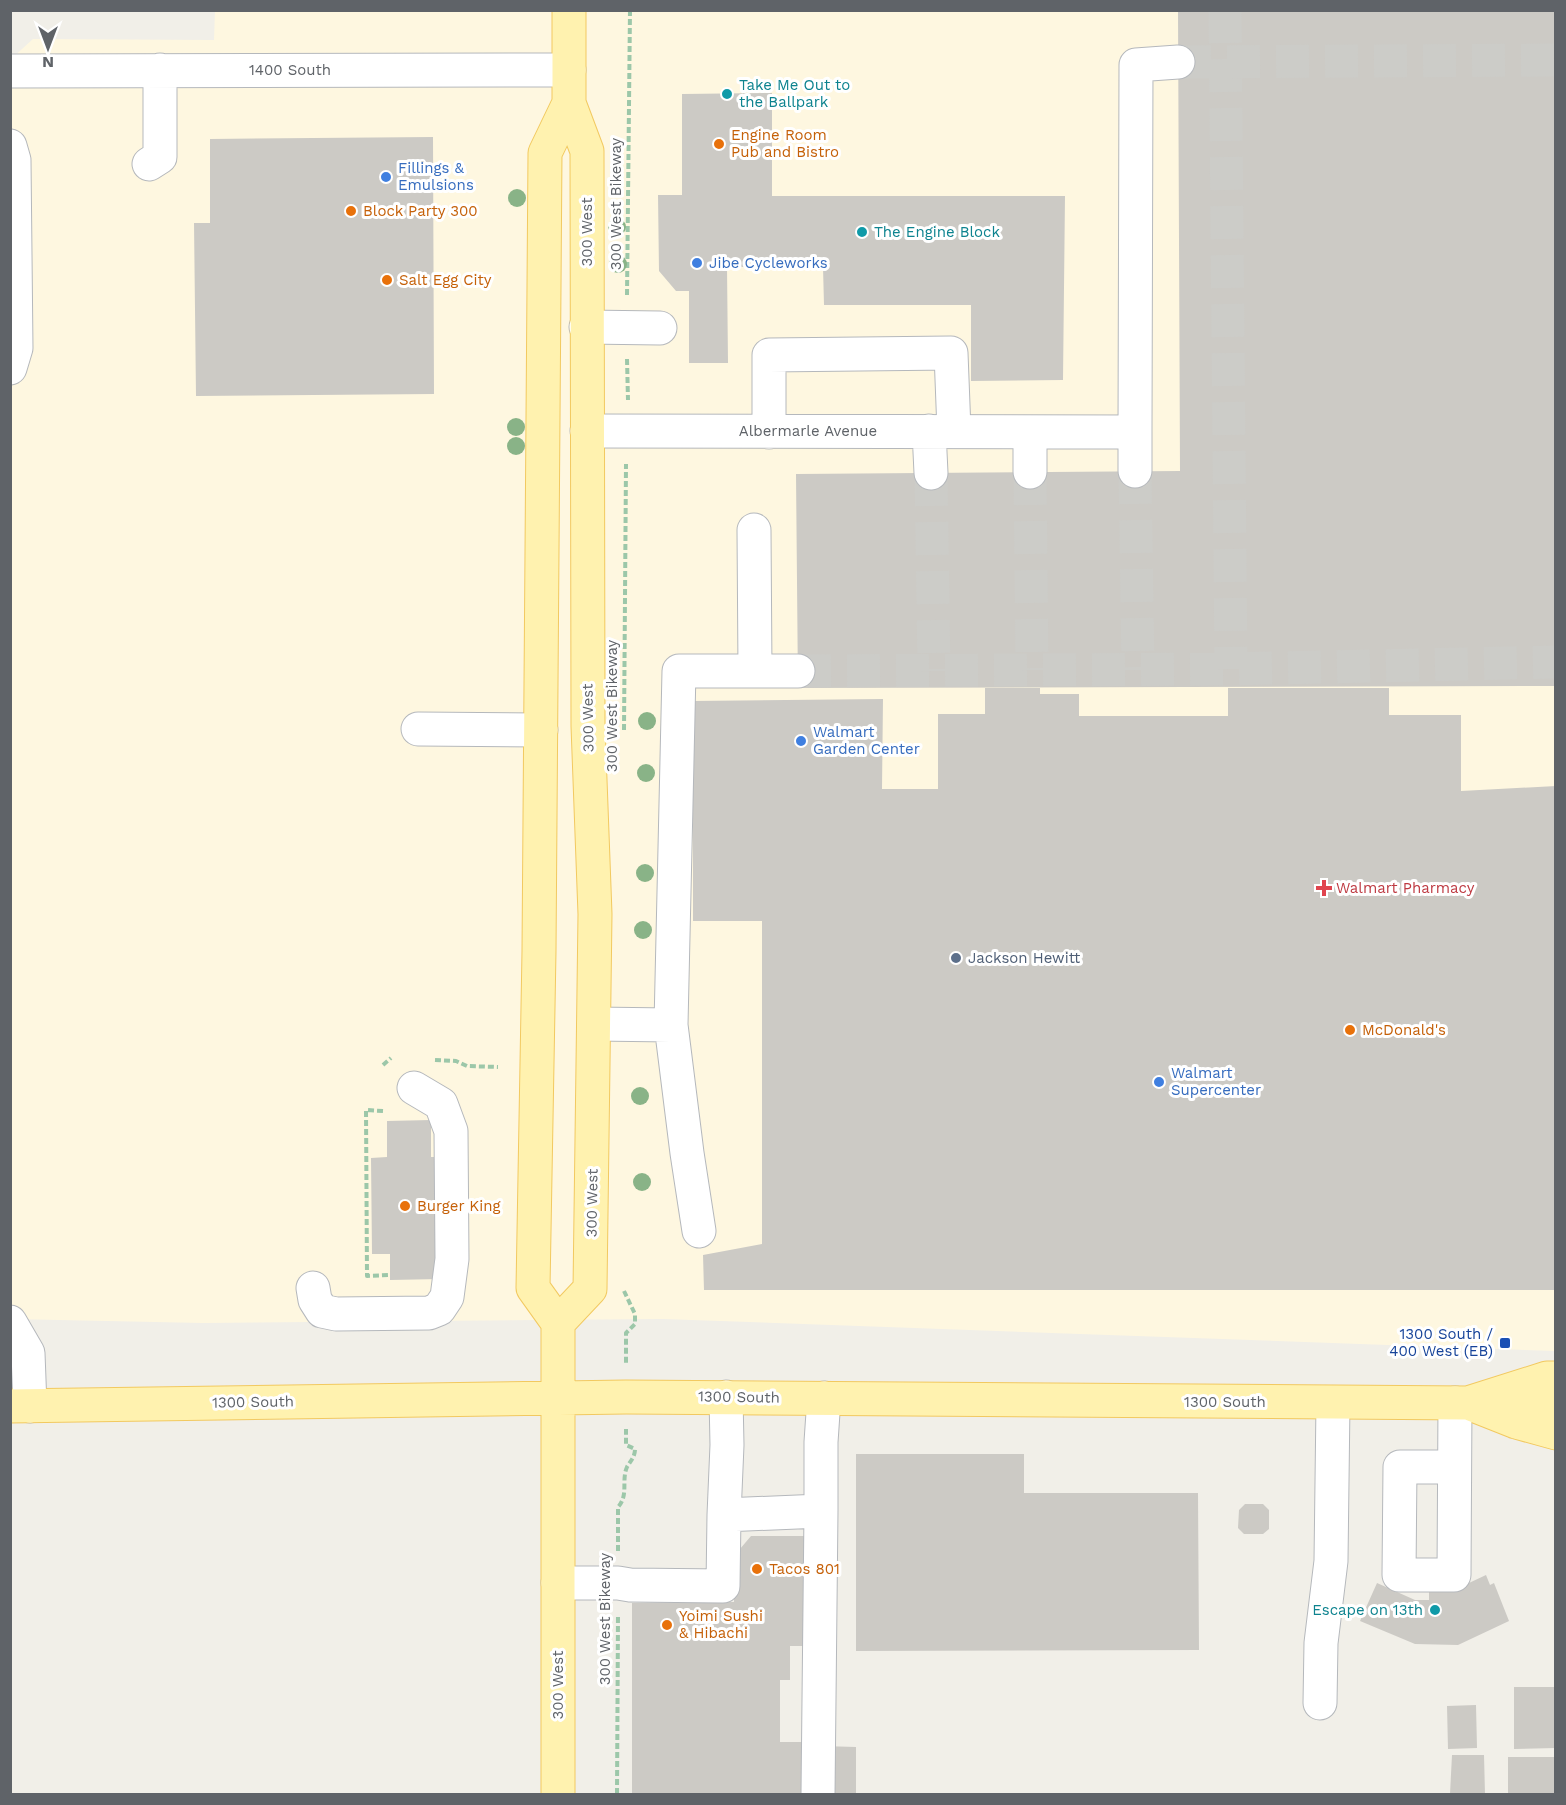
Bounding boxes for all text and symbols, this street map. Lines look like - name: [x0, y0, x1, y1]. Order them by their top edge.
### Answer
- north arrow: [18, 18, 78, 78]
- text: N: [42, 53, 54, 72]
- street label: 1400 South: [249, 61, 331, 79]
- place label: Take Me Out to the Ballpark: [739, 76, 850, 111]
- marker: Take Me Out to the Ballpark: [720, 87, 734, 101]
- place label: Engine Room Pub and Bistro: [731, 126, 839, 161]
- street label: 300 West Bikeway: [607, 137, 625, 270]
- marker: Engine Room Pub and Bistro: [712, 137, 726, 151]
- place label: Fillings & Emulsions: [398, 159, 474, 194]
- marker: Fillings & Emulsions: [379, 170, 393, 184]
- street label: 300 West: [578, 197, 596, 266]
- place label: Block Party 300: [363, 202, 478, 220]
- marker: Block Party 300: [344, 204, 358, 218]
- place label: The Engine Block: [874, 223, 1000, 241]
- marker: The Engine Block: [855, 225, 869, 239]
- place label: Jibe Cycleworks: [709, 254, 828, 272]
- marker: Jibe Cycleworks: [690, 256, 704, 270]
- place label: Salt Egg City: [399, 271, 492, 289]
- marker: Salt Egg City: [380, 273, 394, 287]
- street label: Albermarle Avenue: [739, 422, 877, 440]
- street label: 300 West Bikeway: [603, 639, 621, 772]
- street label: 300 West: [578, 683, 598, 753]
- place label: Walmart Garden Center: [813, 723, 920, 758]
- marker: Walmart Garden Center: [794, 734, 808, 748]
- place label: Walmart Pharmacy: [1336, 879, 1475, 897]
- marker: Walmart Pharmacy: [1317, 881, 1331, 895]
- place label: Jackson Hewitt: [968, 949, 1081, 967]
- marker: Jackson Hewitt: [949, 951, 963, 965]
- place label: McDonald's: [1362, 1021, 1446, 1039]
- marker: McDonald's: [1343, 1023, 1357, 1037]
- place label: Walmart Supercenter: [1171, 1064, 1261, 1099]
- marker: Walmart Supercenter: [1152, 1075, 1166, 1089]
- street label: 300 West: [582, 1168, 602, 1238]
- place label: Burger King: [417, 1197, 500, 1215]
- marker: Burger King: [398, 1199, 412, 1213]
- place label: 1300 South / 400 West (EB): [1389, 1325, 1493, 1360]
- marker: 1300 South / 400 West (EB): [1498, 1336, 1512, 1350]
- street label: 1300 South: [698, 1387, 780, 1407]
- street label: 1300 South: [212, 1392, 294, 1412]
- street label: 1300 South: [1184, 1393, 1266, 1411]
- street label: 300 West Bikeway: [596, 1552, 614, 1685]
- place label: Tacos 801: [769, 1560, 840, 1578]
- marker: Tacos 801: [750, 1562, 764, 1576]
- place label: Escape on 13th: [1312, 1601, 1423, 1619]
- marker: Escape on 13th: [1428, 1603, 1442, 1617]
- place label: Yoimi Sushi & Hibachi: [679, 1607, 763, 1642]
- marker: Yoimi Sushi & Hibachi: [660, 1618, 674, 1632]
- street label: 300 West: [549, 1650, 567, 1719]

